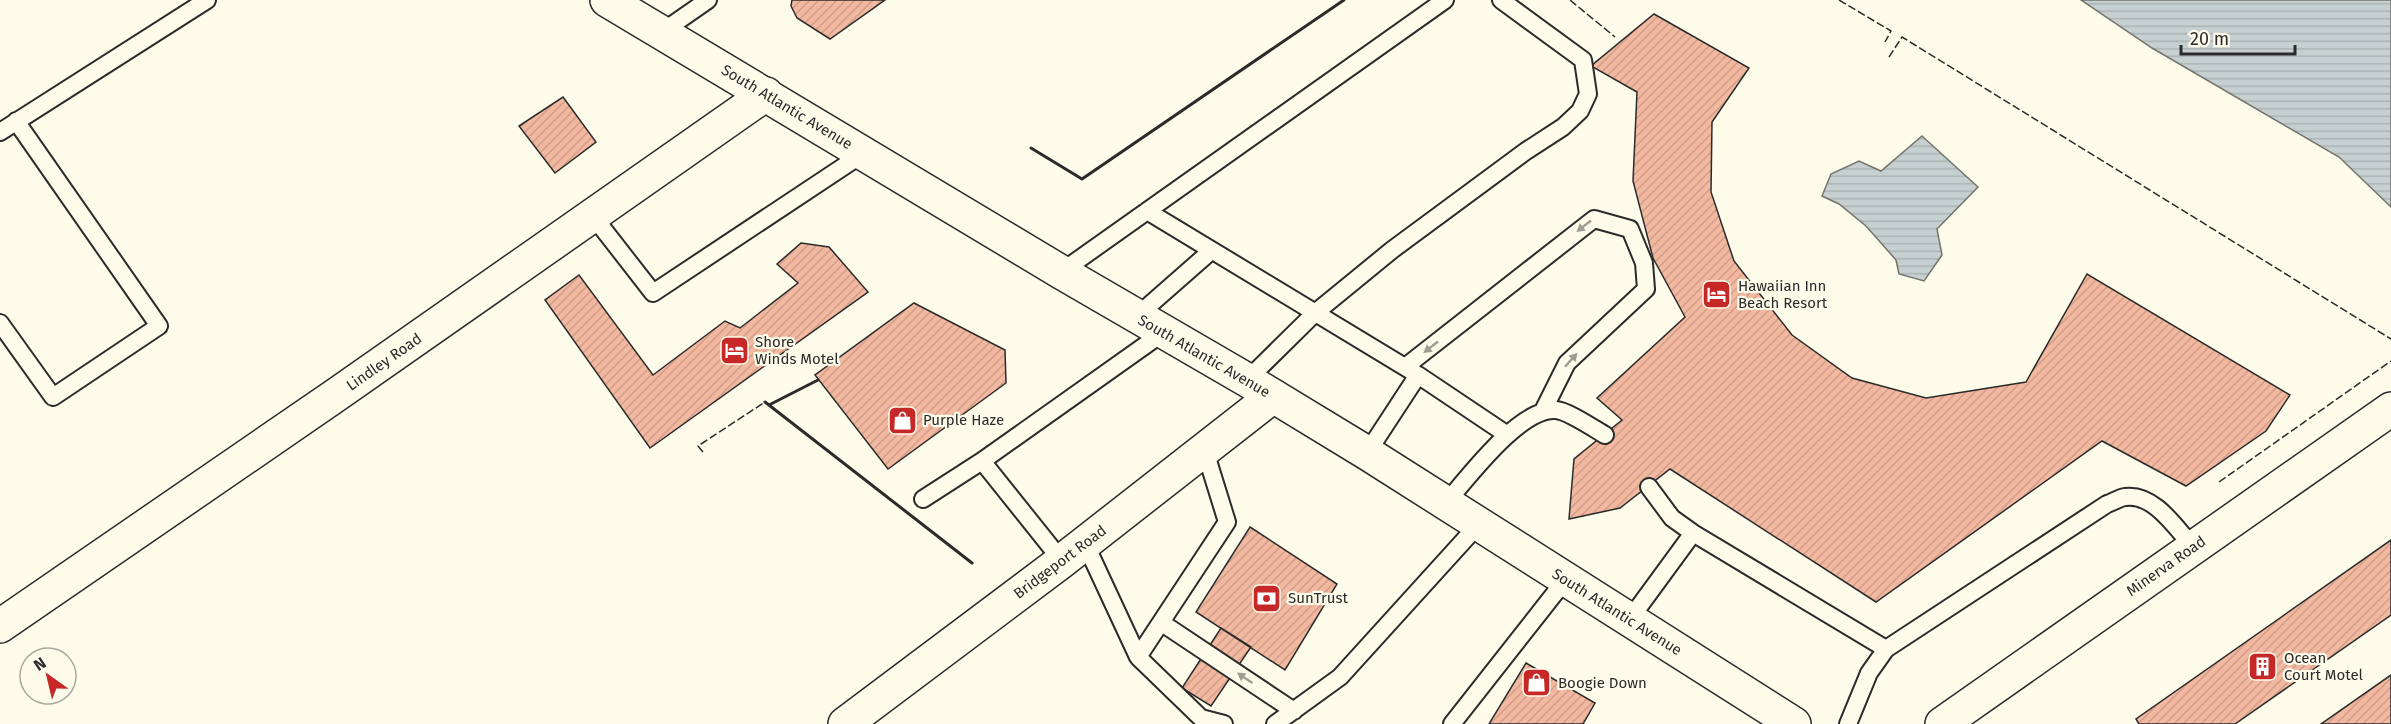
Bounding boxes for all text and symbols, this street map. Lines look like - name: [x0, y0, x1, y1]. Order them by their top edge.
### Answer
- scale bar: [2181, 18, 2295, 56]
- text: 20 m: [2190, 28, 2229, 50]
- street label: South Atlantic Avenue: [718, 61, 856, 153]
- one-way arrow: [1576, 220, 1592, 233]
- place label: Hawaiian Inn Beach Resort: [1738, 277, 1828, 312]
- hotel icon: Hawaiian Inn Beach Resort: [1701, 279, 1733, 311]
- street label: South Atlantic Avenue: [1135, 311, 1273, 401]
- street label: Lindley Road: [343, 329, 425, 395]
- place label: Shore Winds Motel: [755, 333, 839, 368]
- hotel icon: Shore Winds Motel: [718, 335, 750, 367]
- one-way arrow: [1423, 341, 1439, 354]
- one-way arrow: [1564, 353, 1578, 368]
- shop icon: Purple Haze: [886, 404, 918, 436]
- place label: Purple Haze: [923, 411, 1004, 429]
- street label: Bridgeport Road: [1010, 521, 1110, 603]
- street label: Minerva Road: [2123, 532, 2209, 600]
- street label: South Atlantic Avenue: [1549, 565, 1685, 659]
- bank icon: SunTrust: [1251, 582, 1283, 614]
- place label: SunTrust: [1288, 589, 1349, 607]
- north arrow: [18, 646, 78, 706]
- place label: Ocean Court Motel: [2284, 649, 2364, 684]
- building icon: Ocean Court Motel: [2247, 651, 2279, 683]
- text: N: [30, 653, 50, 675]
- shop icon: Boogie Down: [1521, 667, 1553, 699]
- one-way arrow: [1237, 673, 1253, 684]
- place label: Boogie Down: [1558, 674, 1647, 692]

